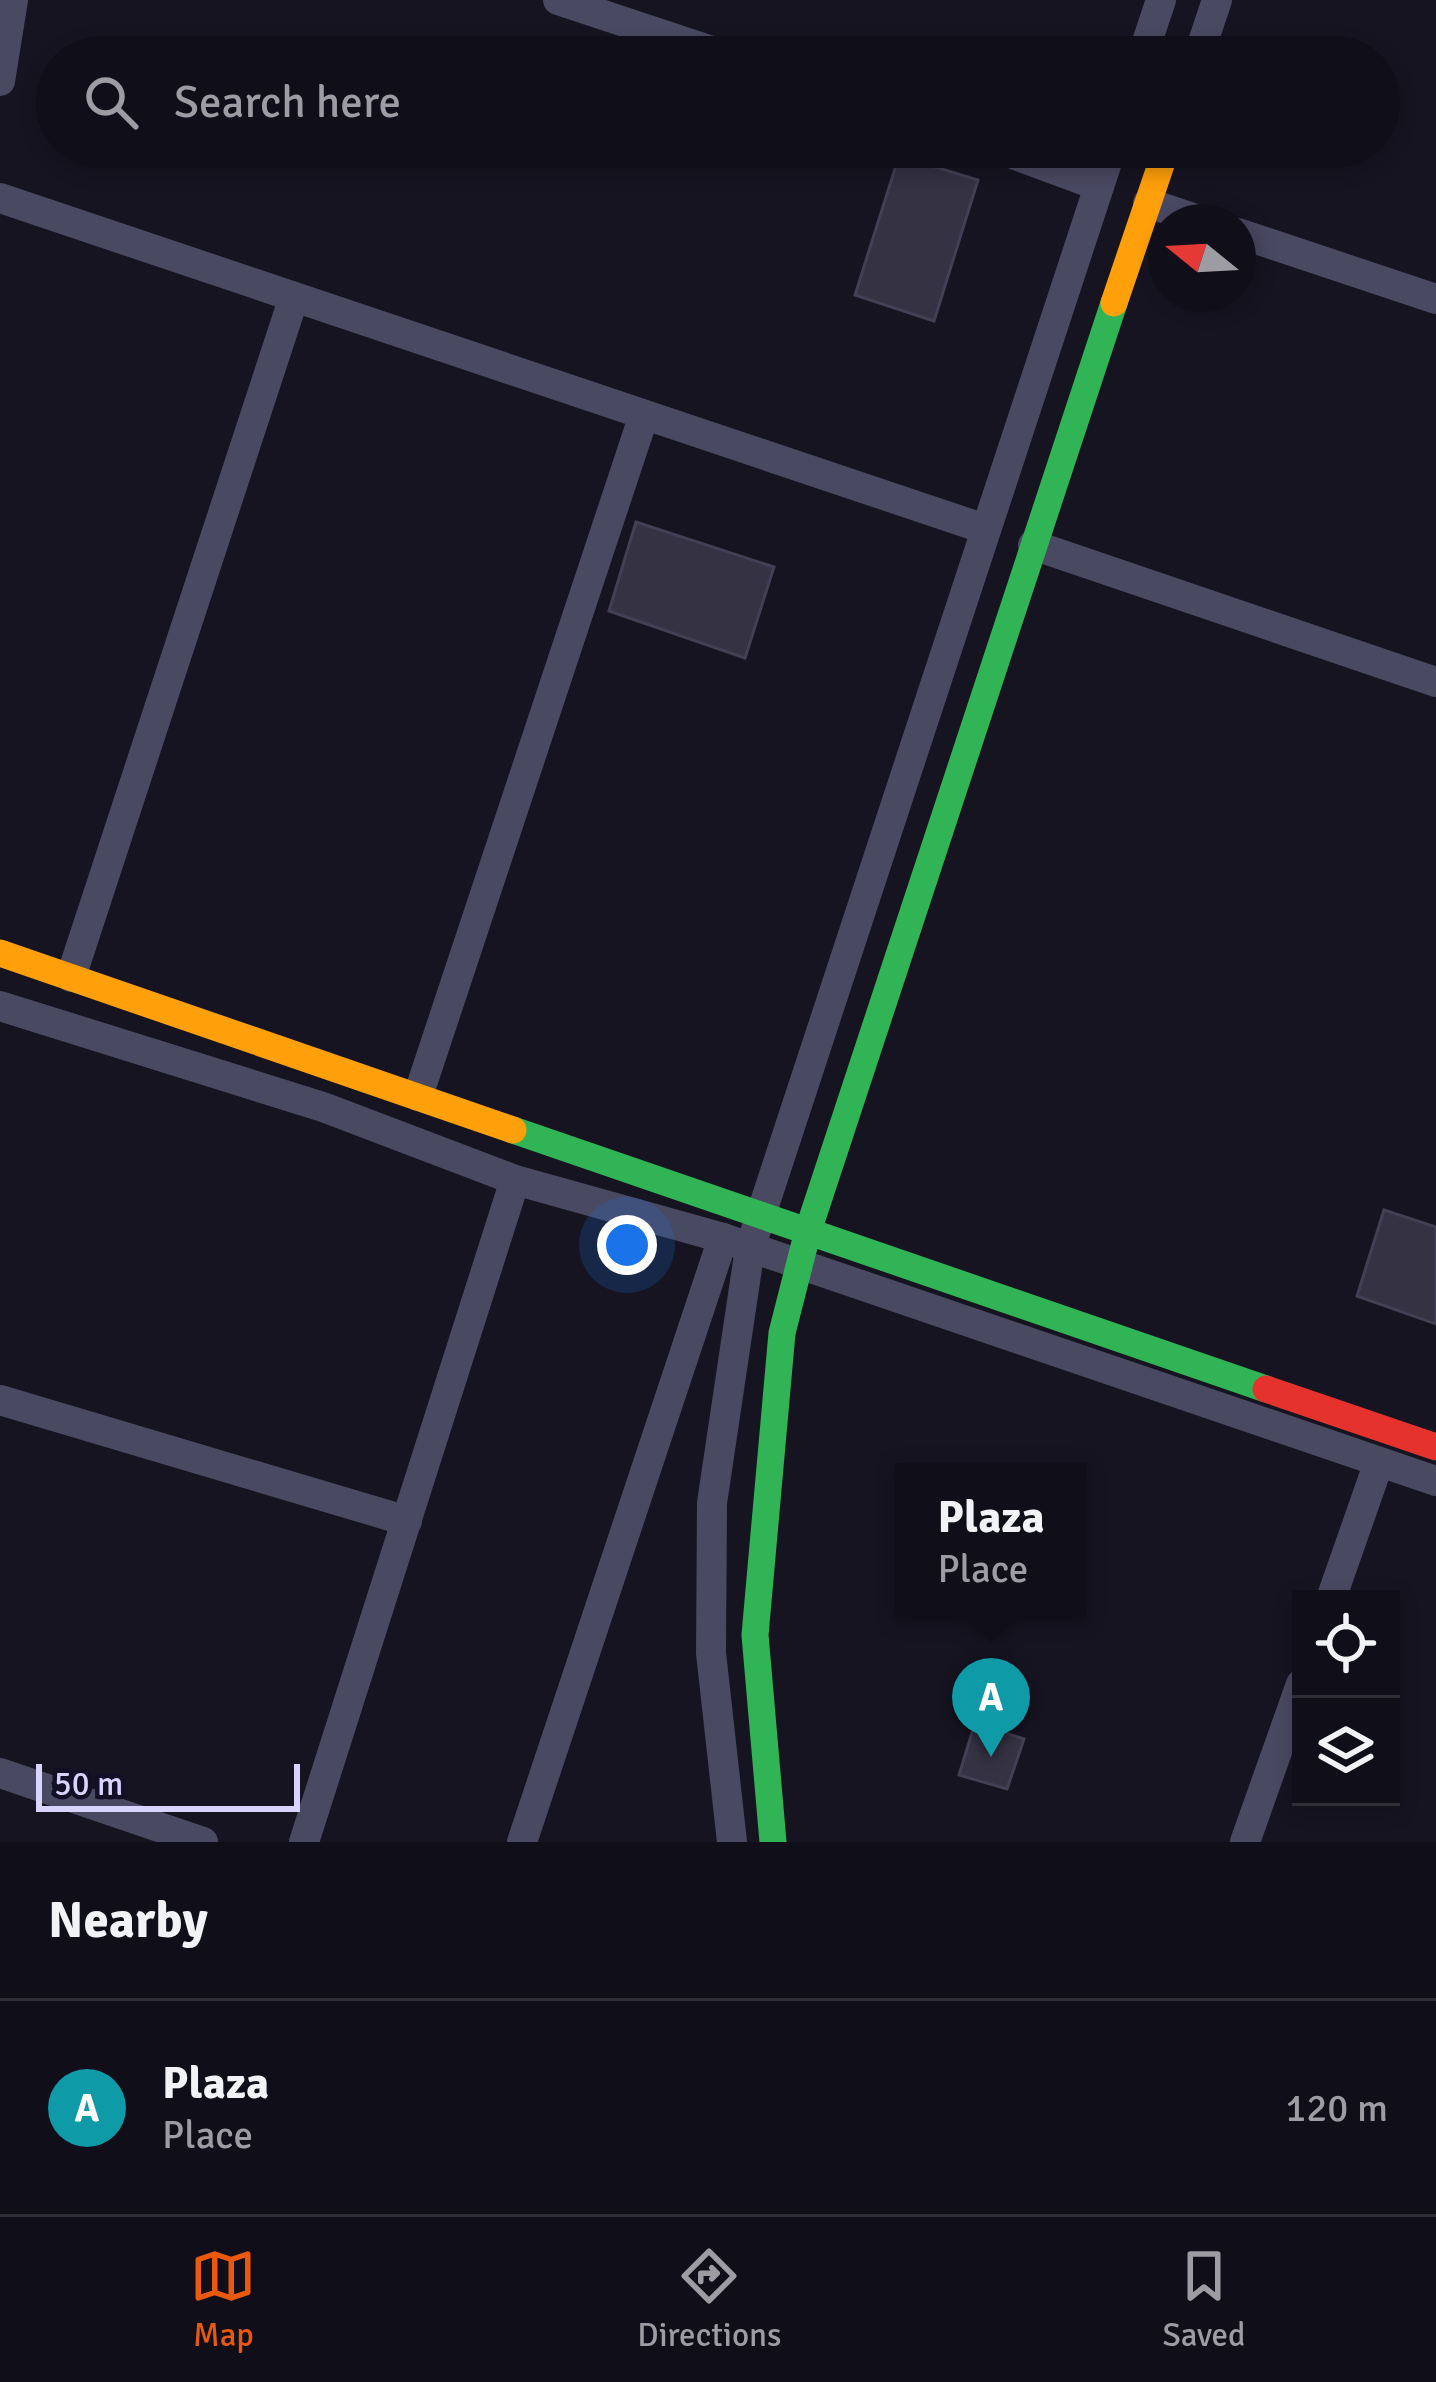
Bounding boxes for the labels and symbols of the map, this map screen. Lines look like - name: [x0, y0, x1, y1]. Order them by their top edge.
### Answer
- north arrow: [1148, 204, 1256, 312]
- your location: [597, 1215, 657, 1275]
- pin: A: [952, 1658, 1030, 1757]
- scale bar: [36, 1758, 300, 1811]

